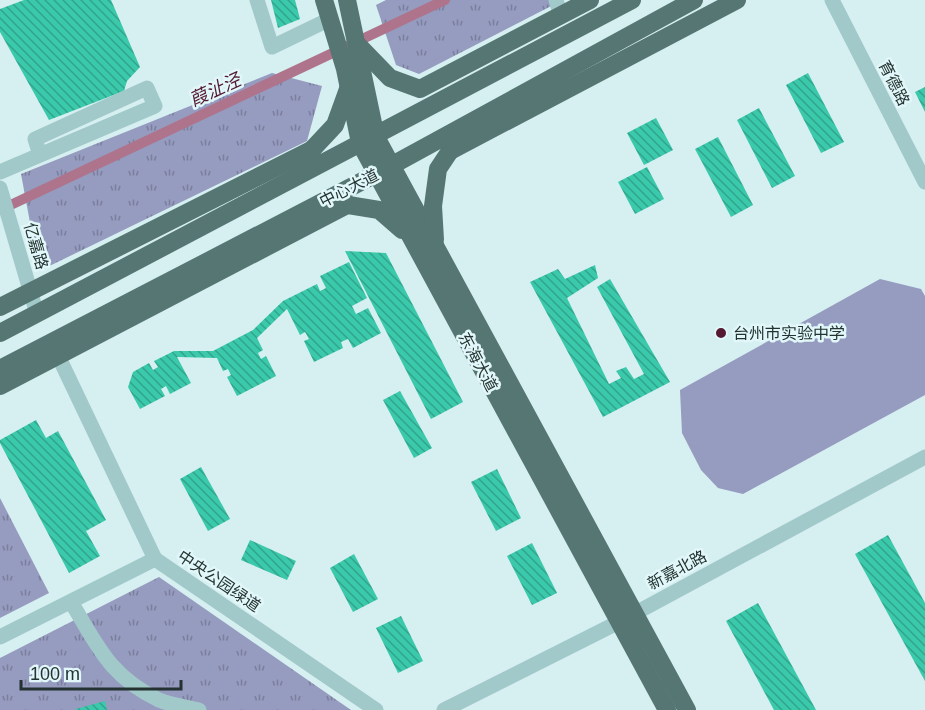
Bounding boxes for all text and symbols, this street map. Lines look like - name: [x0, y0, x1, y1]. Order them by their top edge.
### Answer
- street label: 育德路: [876, 58, 912, 108]
- water label: 葭沚泾: [186, 69, 246, 110]
- street label: 中心大道: [317, 166, 381, 210]
- street label: 亿嘉路: [21, 221, 51, 271]
- place label: 台州市实验中学: [733, 325, 845, 342]
- marker: 台州市实验中学: [714, 326, 728, 340]
- street label: 东海大道: [455, 330, 501, 394]
- street label: 中央公园绿道: [174, 547, 264, 615]
- street label: 新嘉北路: [645, 547, 709, 593]
- scale bar: [21, 653, 182, 691]
- text: 100 m: [30, 664, 80, 684]

